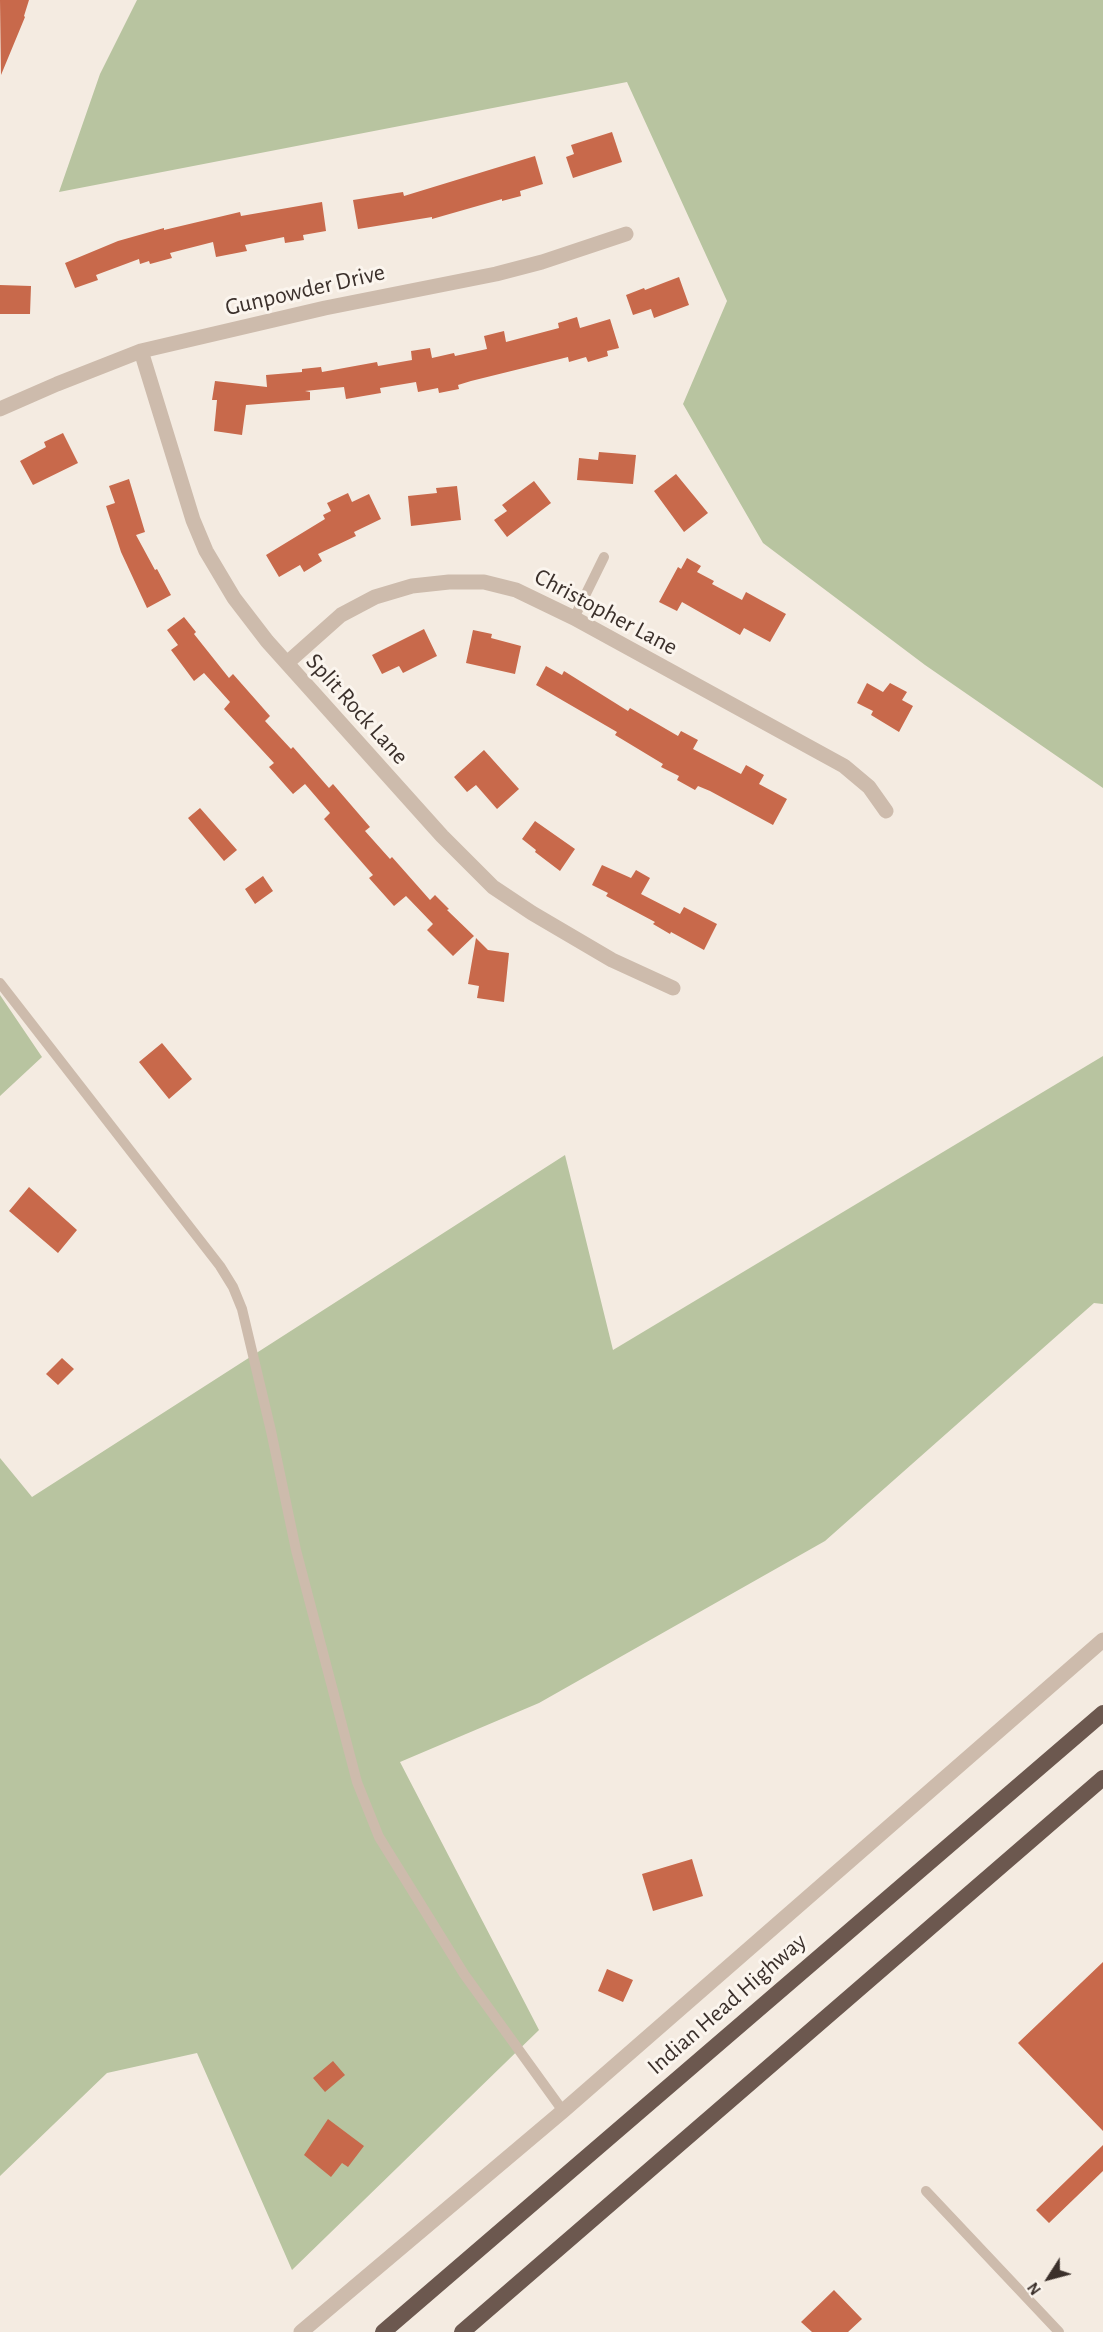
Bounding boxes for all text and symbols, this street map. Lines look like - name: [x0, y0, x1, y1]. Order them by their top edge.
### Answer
- street label: Gunpowder Drive: [222, 258, 388, 322]
- street label: Christopher Lane: [529, 562, 683, 662]
- street label: Split Rock Lane: [300, 648, 414, 770]
- street label: Indian Head Highway: [642, 1927, 812, 2081]
- north arrow: [1019, 2248, 1079, 2308]
- text: N: [1025, 2279, 1044, 2298]

